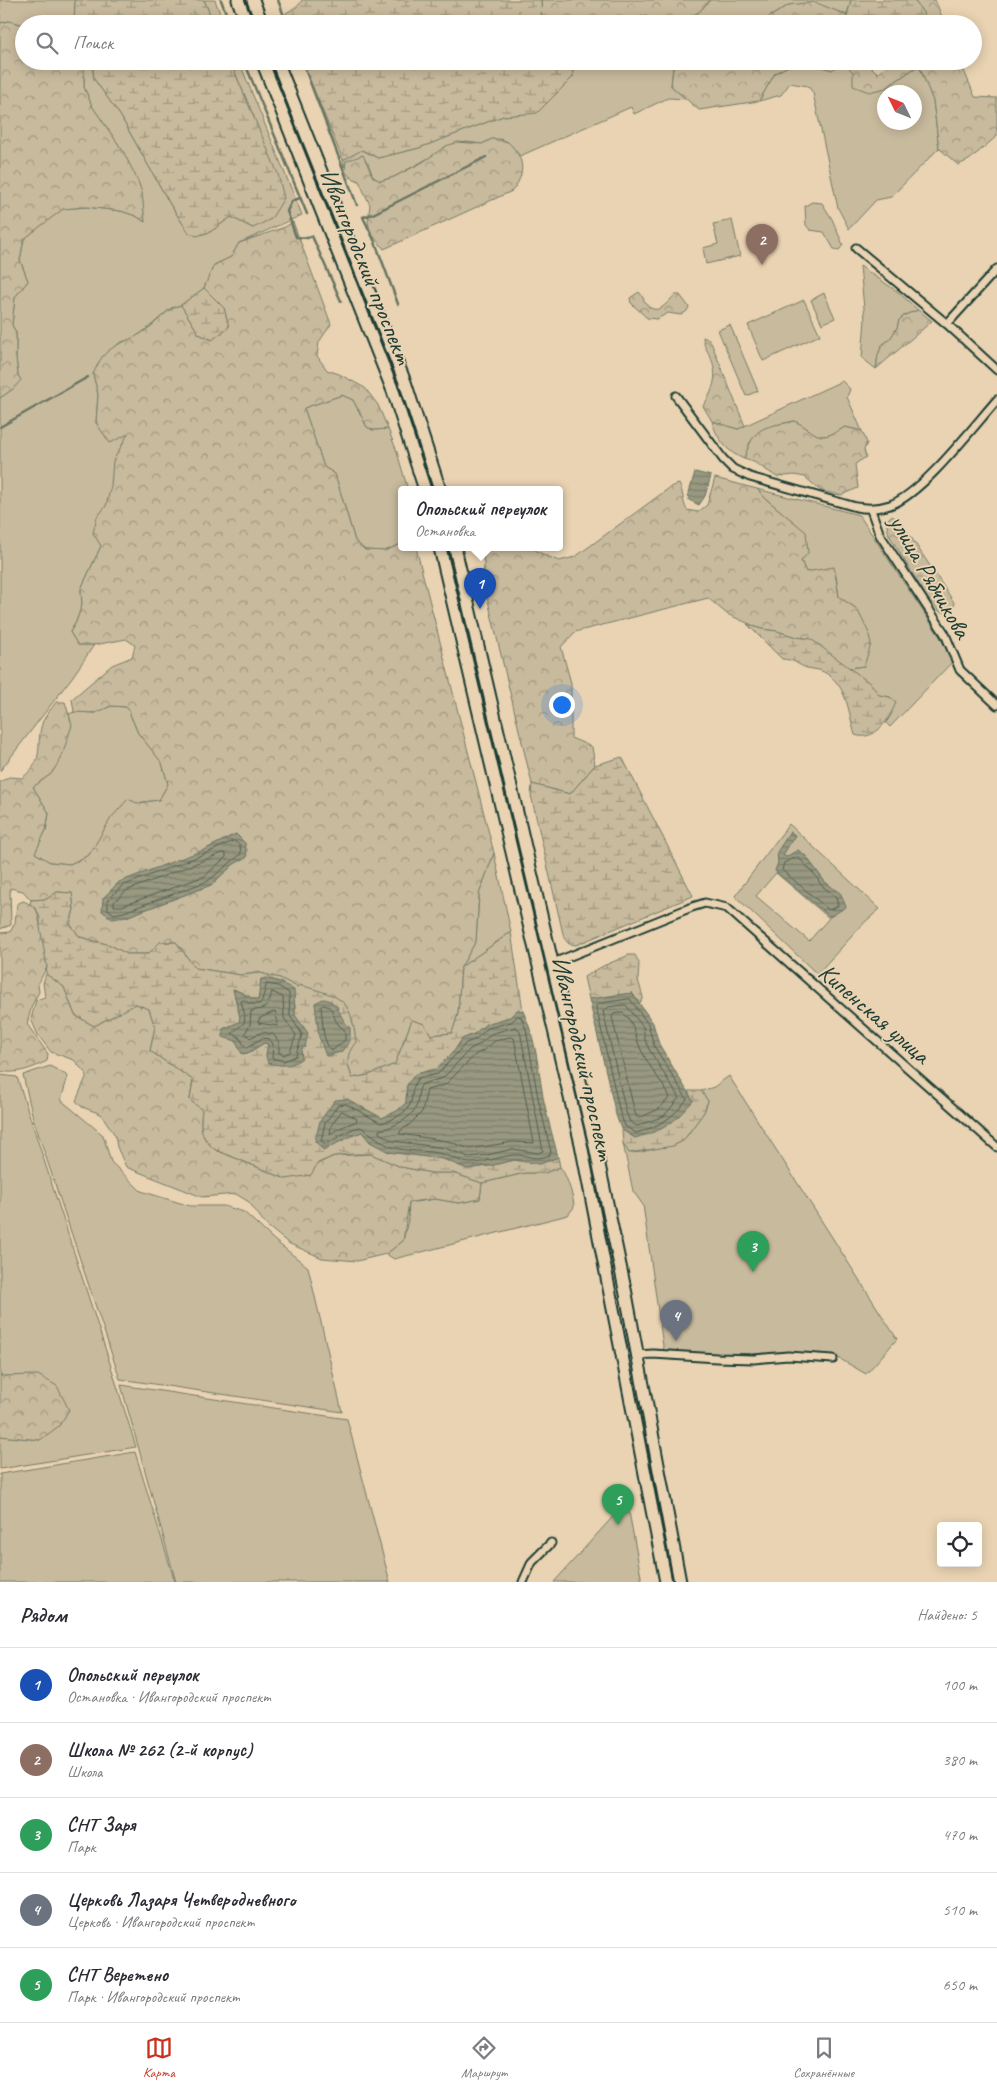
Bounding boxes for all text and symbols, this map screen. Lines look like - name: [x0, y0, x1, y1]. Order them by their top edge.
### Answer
- search box: [15, 15, 982, 70]
- icon: search: [33, 29, 61, 57]
- text: Поиск: [73, 31, 113, 55]
- north arrow: [877, 85, 922, 130]
- street label: Ивангородский проспект: [312, 164, 420, 370]
- pin: 2: [746, 224, 778, 265]
- popup: [398, 486, 563, 551]
- text: Опольский переулок: [415, 497, 546, 521]
- street label: улица Рябчикова: [881, 507, 980, 646]
- text: Остановка: [415, 521, 475, 541]
- pin: 1: [464, 568, 496, 609]
- your location: [549, 692, 575, 718]
- street label: Ивангородский проспект: [544, 953, 622, 1164]
- street label: Кипенская улица: [812, 956, 938, 1072]
- pin: 3: [737, 1231, 769, 1272]
- pin: 4: [660, 1300, 692, 1341]
- pin: 5: [602, 1484, 634, 1525]
- map controls: [937, 1522, 982, 1567]
- button: locate: [937, 1522, 982, 1567]
- text: Рядом: [20, 1602, 67, 1628]
- text: Найдено: 5: [917, 1605, 977, 1625]
- text: Опольский переулок: [67, 1663, 198, 1687]
- text: 1: [32, 1675, 40, 1695]
- text: 100 m: [943, 1675, 977, 1695]
- text: Остановка · Ивангородский проспект: [67, 1687, 271, 1707]
- text: Школа № 262 (2-й корпус): [67, 1738, 252, 1762]
- text: 2: [32, 1750, 40, 1770]
- text: 380 m: [943, 1750, 977, 1770]
- text: Школа: [67, 1762, 102, 1782]
- text: СНТ Заря: [67, 1813, 136, 1837]
- text: 3: [32, 1825, 40, 1845]
- text: 470 m: [943, 1825, 977, 1845]
- text: Парк: [67, 1837, 96, 1857]
- text: Церковь Лазаря Четверодневного: [67, 1888, 296, 1912]
- text: 4: [32, 1900, 40, 1920]
- text: 510 m: [943, 1900, 977, 1920]
- text: Церковь · Ивангородский проспект: [67, 1912, 254, 1932]
- text: СНТ Веретено: [67, 1963, 168, 1987]
- text: 5: [33, 1975, 39, 1995]
- text: 650 m: [943, 1975, 977, 1995]
- text: Парк · Ивангородский проспект: [67, 1987, 240, 2007]
- tab: Карта: [143, 2034, 175, 2081]
- tab: Маршрут: [461, 2034, 507, 2081]
- tab: Сохранённые: [793, 2034, 854, 2081]

